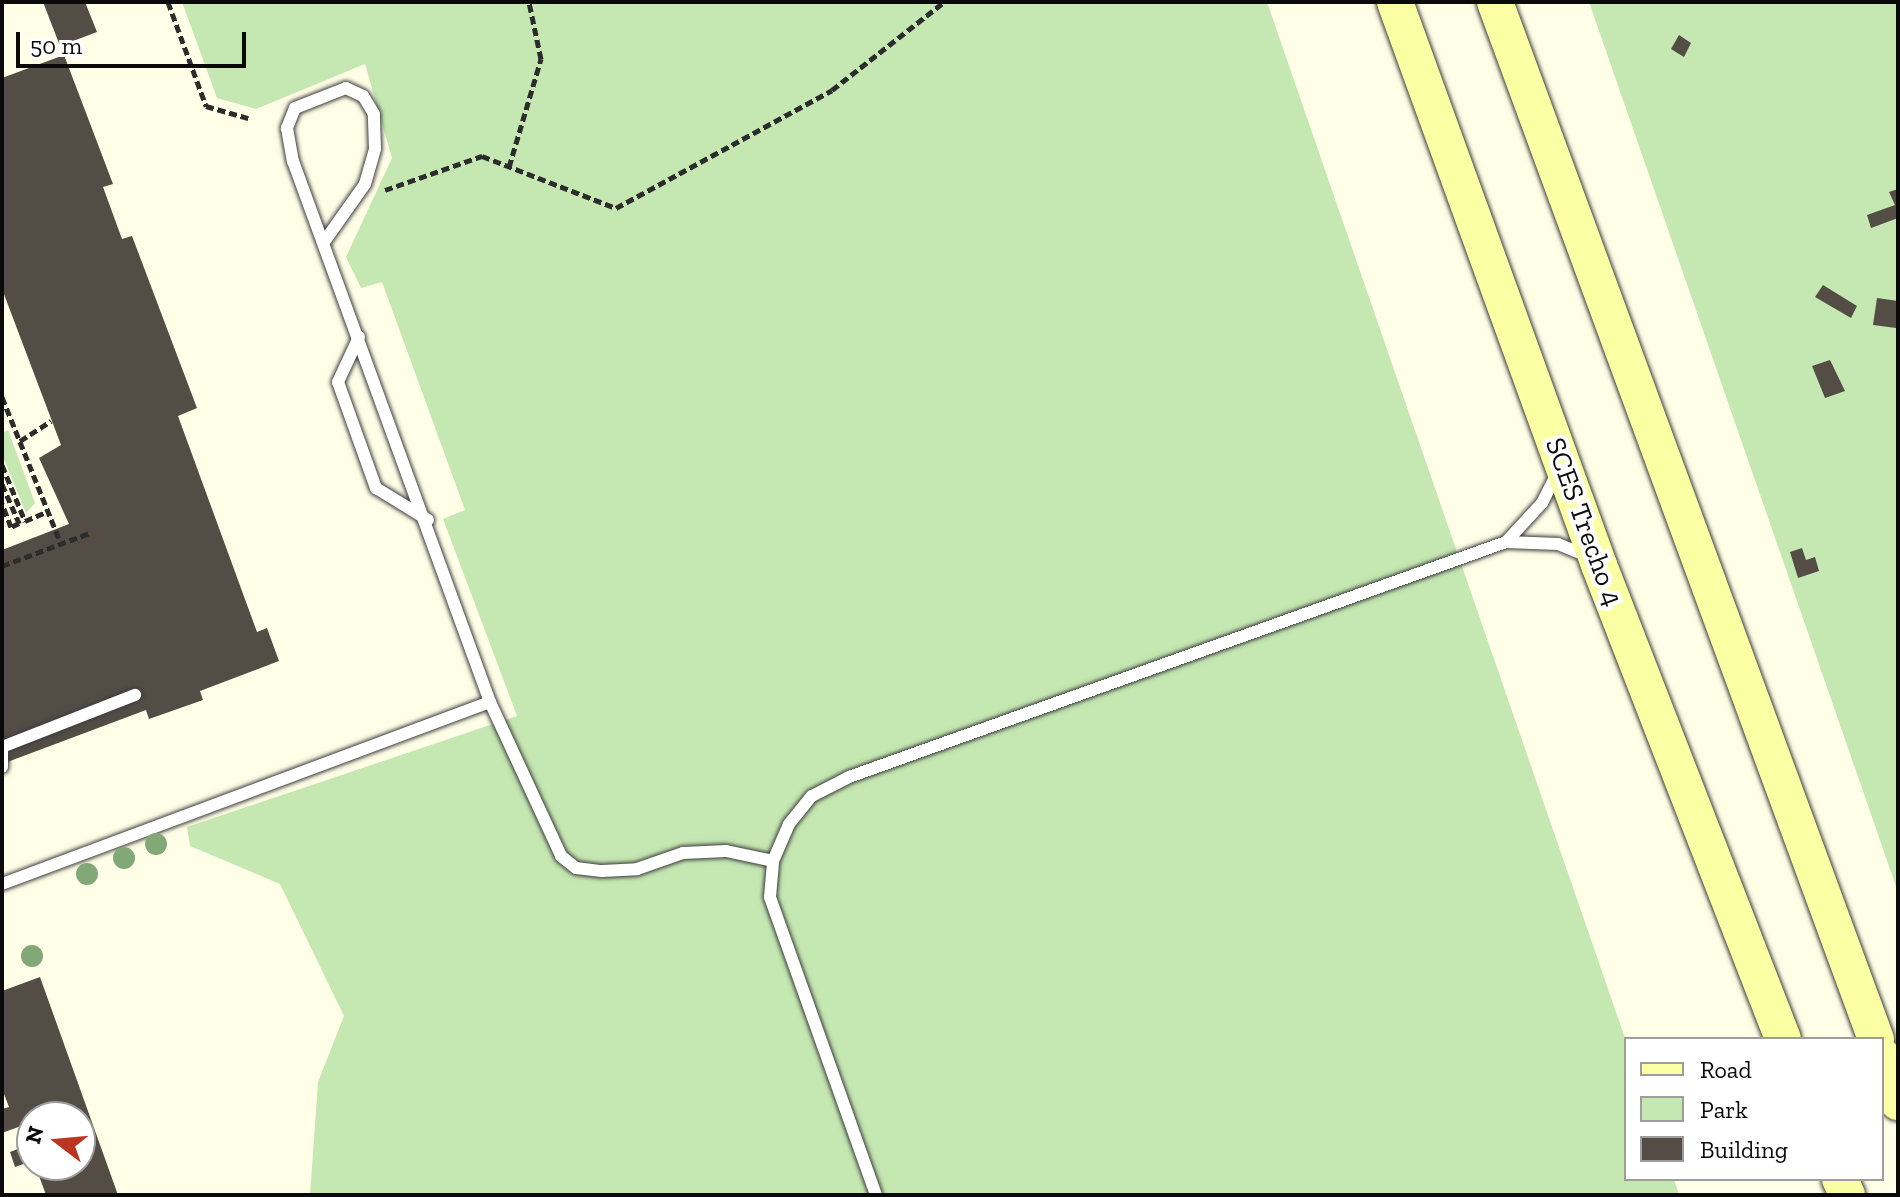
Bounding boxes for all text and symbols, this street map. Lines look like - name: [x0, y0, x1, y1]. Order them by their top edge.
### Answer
- scale bar: [20, 16, 250, 66]
- text: 50 m: [30, 31, 82, 60]
- street label: SCES Trecho 4: [1538, 433, 1630, 611]
- legend: [1624, 1037, 1884, 1181]
- text: Road: [1700, 1055, 1752, 1084]
- text: Park: [1700, 1095, 1748, 1124]
- north arrow: [16, 1101, 96, 1181]
- text: N: [19, 1123, 50, 1147]
- text: Building: [1700, 1135, 1788, 1164]

